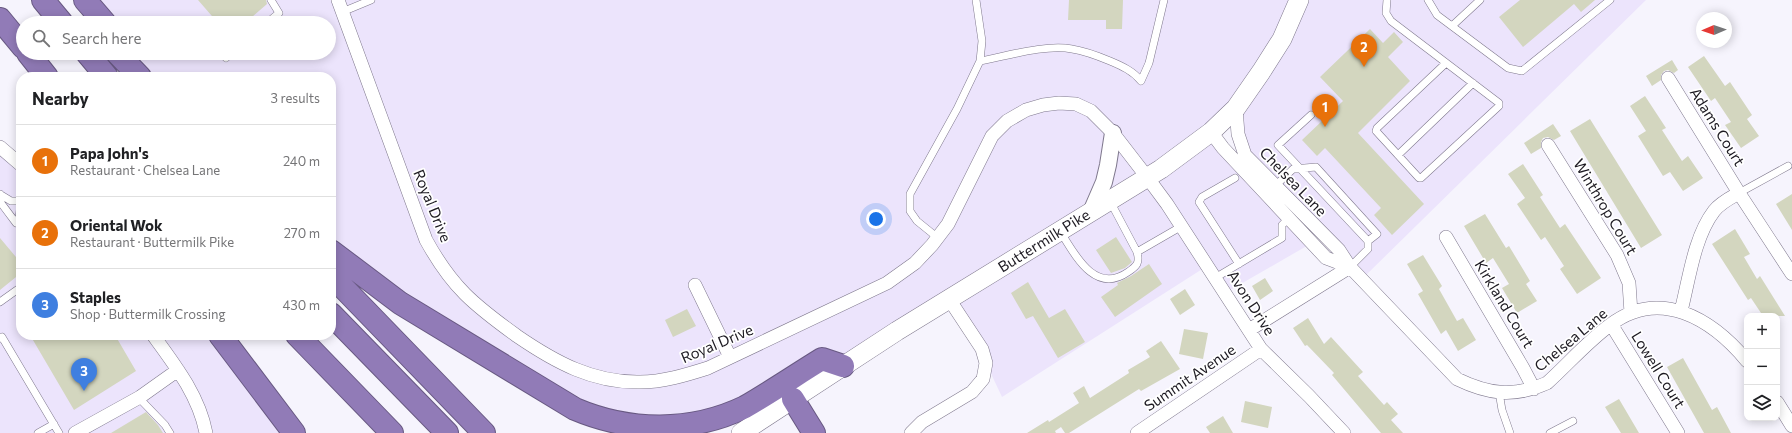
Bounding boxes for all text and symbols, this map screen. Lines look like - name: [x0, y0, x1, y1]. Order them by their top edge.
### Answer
- north arrow: [1696, 12, 1732, 48]
- search box: [16, 16, 336, 60]
- icon: search: [30, 27, 52, 49]
- text: Search here: [62, 29, 141, 47]
- pin: 2: [1351, 34, 1377, 67]
- street label: Adams Court: [1687, 84, 1749, 169]
- text: Nearby: [32, 88, 89, 109]
- text: 3 results: [271, 90, 320, 106]
- pin: 1: [1312, 94, 1338, 127]
- street label: Chelsea Lane: [1256, 143, 1331, 220]
- text: Papa John's: [70, 144, 149, 162]
- text: 1: [42, 153, 48, 169]
- text: 240 m: [283, 153, 320, 169]
- street label: Winthrop Court: [1570, 155, 1642, 258]
- text: Restaurant · Chelsea Lane: [70, 162, 220, 178]
- street label: Royal Drive: [410, 167, 456, 245]
- street label: Buttermilk Pike: [994, 205, 1093, 276]
- your location: [866, 209, 886, 229]
- text: Oriental Wok: [70, 216, 163, 234]
- text: 2: [41, 225, 49, 241]
- text: 270 m: [284, 225, 320, 241]
- text: Restaurant · Buttermilk Pike: [70, 234, 234, 250]
- street label: Kirkland Court: [1471, 256, 1538, 351]
- street label: Avon Drive: [1224, 267, 1280, 338]
- text: Staples: [70, 288, 121, 306]
- text: 3: [41, 297, 49, 313]
- text: 430 m: [282, 297, 320, 313]
- street label: Chelsea Lane: [1530, 304, 1610, 375]
- text: Shop · Buttermilk Crossing: [70, 306, 226, 322]
- map controls: [1744, 313, 1780, 421]
- button: +: [1744, 313, 1780, 349]
- street label: Royal Drive: [678, 320, 755, 366]
- street label: Lowell Court: [1628, 328, 1690, 411]
- street label: Summit Avenue: [1140, 340, 1239, 414]
- button: −: [1744, 349, 1780, 385]
- pin: 3: [71, 358, 97, 391]
- button: layers: [1744, 385, 1780, 421]

